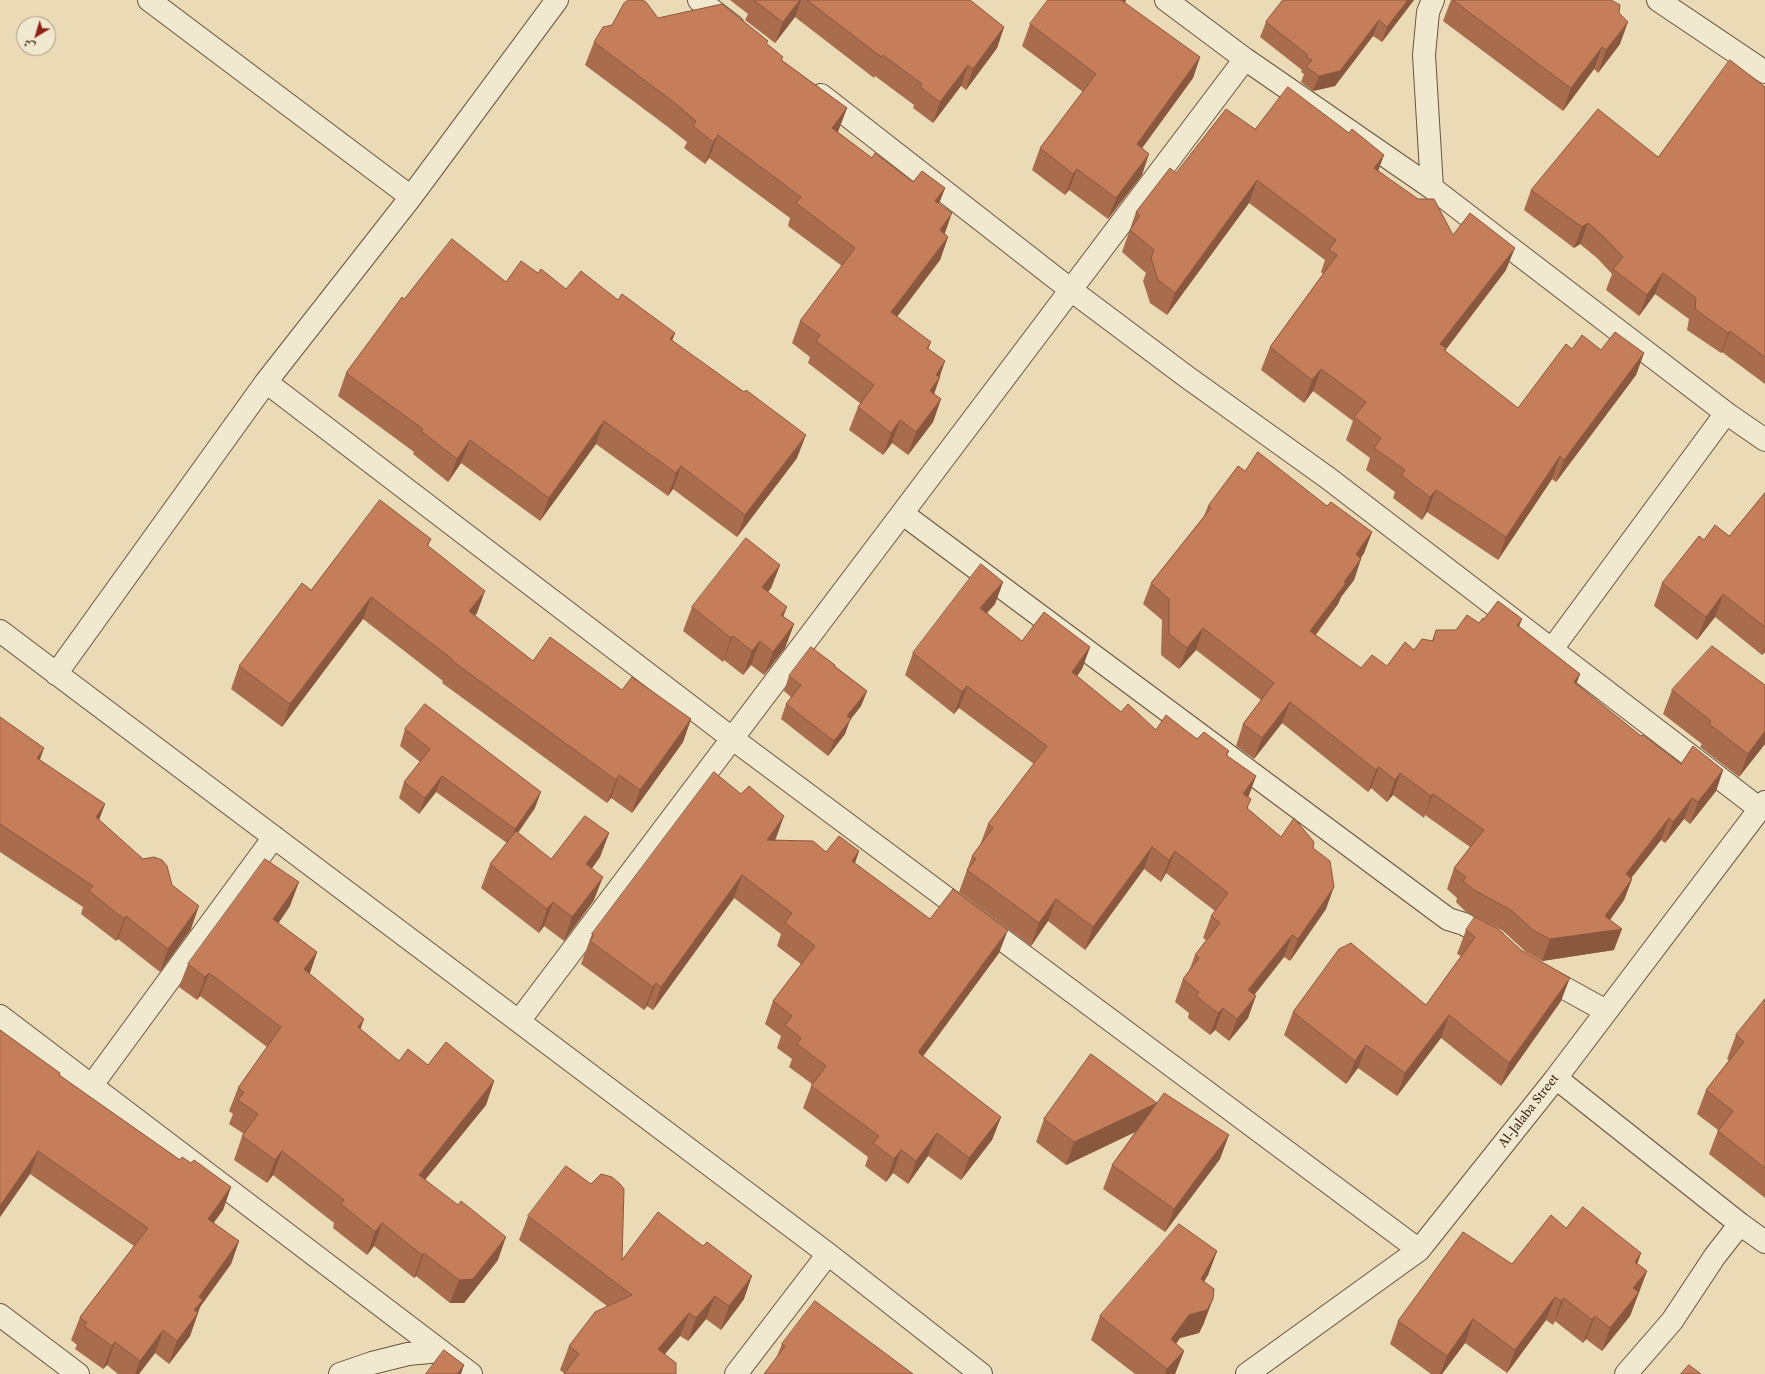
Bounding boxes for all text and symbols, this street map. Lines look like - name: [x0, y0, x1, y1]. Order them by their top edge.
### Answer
- north arrow: [16, 16, 56, 56]
- text: ش: [21, 36, 38, 54]
- street label: Al-Jalaba Street: [1496, 1071, 1562, 1151]

